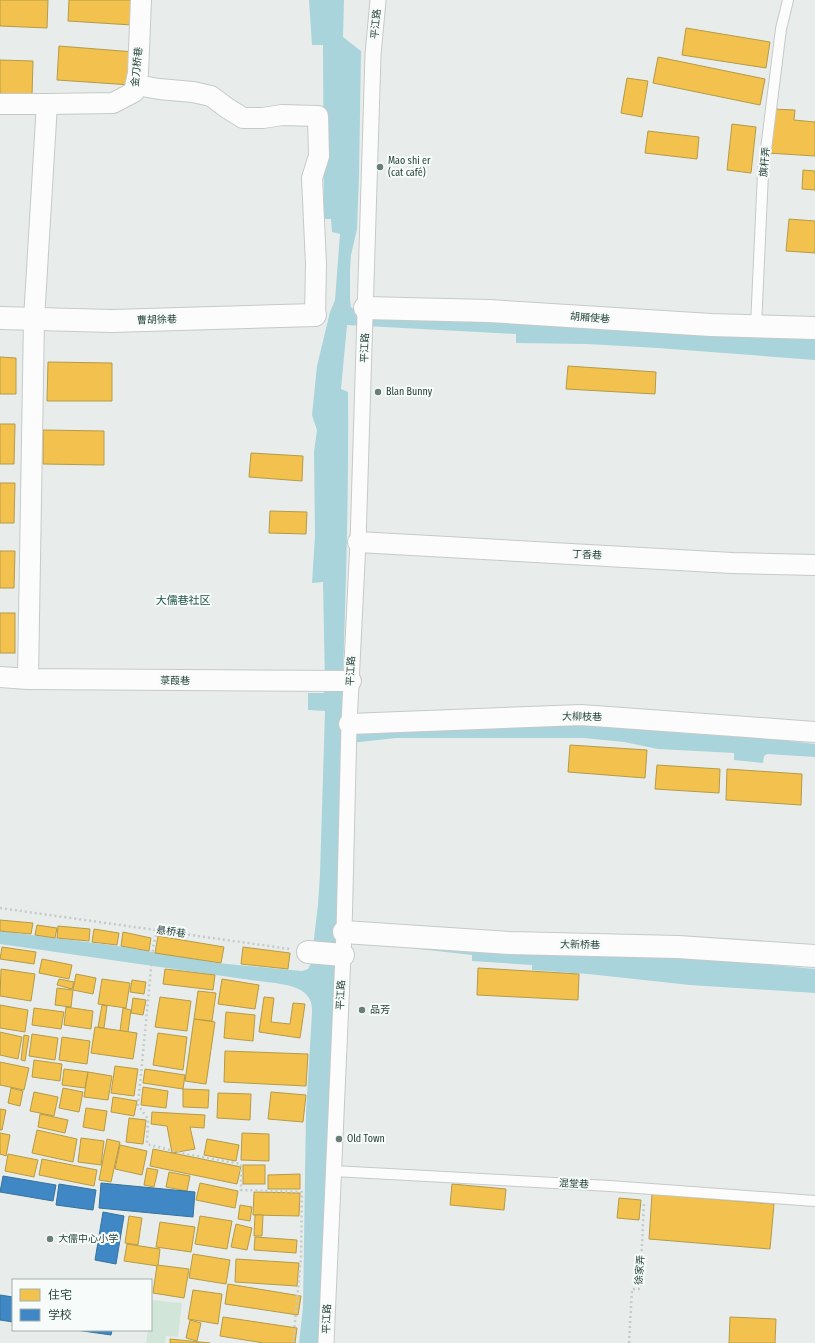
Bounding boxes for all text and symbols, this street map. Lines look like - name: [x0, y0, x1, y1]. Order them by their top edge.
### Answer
- street label: 平江路: [369, 9, 383, 39]
- street label: 金刀桥巷: [129, 46, 145, 88]
- street label: 旗杆弄: [757, 146, 773, 178]
- place label: Mao shi er (cat café): [388, 155, 431, 179]
- marker: Mao shi er (cat café): [375, 162, 385, 172]
- street label: 胡厢使巷: [570, 311, 610, 325]
- street label: 曹胡徐巷: [137, 313, 177, 327]
- street label: 平江路: [358, 333, 372, 363]
- place label: Blan Bunny: [386, 386, 433, 398]
- marker: Blan Bunny: [373, 387, 383, 397]
- street label: 丁香巷: [572, 548, 602, 562]
- district label: 大儒巷社区: [156, 594, 211, 607]
- street label: 平江路: [344, 656, 358, 686]
- street label: 菉葭巷: [160, 675, 190, 687]
- street label: 大柳枝巷: [562, 711, 602, 723]
- street label: 悬桥巷: [155, 924, 187, 940]
- street label: 大新桥巷: [560, 939, 600, 951]
- street label: 平江路: [334, 980, 348, 1010]
- place label: 品芳: [370, 1004, 390, 1016]
- marker: 品芳: [357, 1005, 367, 1015]
- place label: Old Town: [347, 1133, 385, 1145]
- marker: Old Town: [334, 1134, 344, 1144]
- street label: 混堂巷: [559, 1177, 589, 1191]
- place label: 大儒中心小学: [58, 1233, 118, 1245]
- marker: 大儒中心小学: [45, 1234, 55, 1244]
- street label: 徐家弄: [633, 1255, 647, 1285]
- legend: [12, 1279, 152, 1331]
- text: 住宅: [48, 1288, 72, 1302]
- street label: 平江路: [320, 1304, 334, 1334]
- text: 学校: [48, 1308, 72, 1322]

